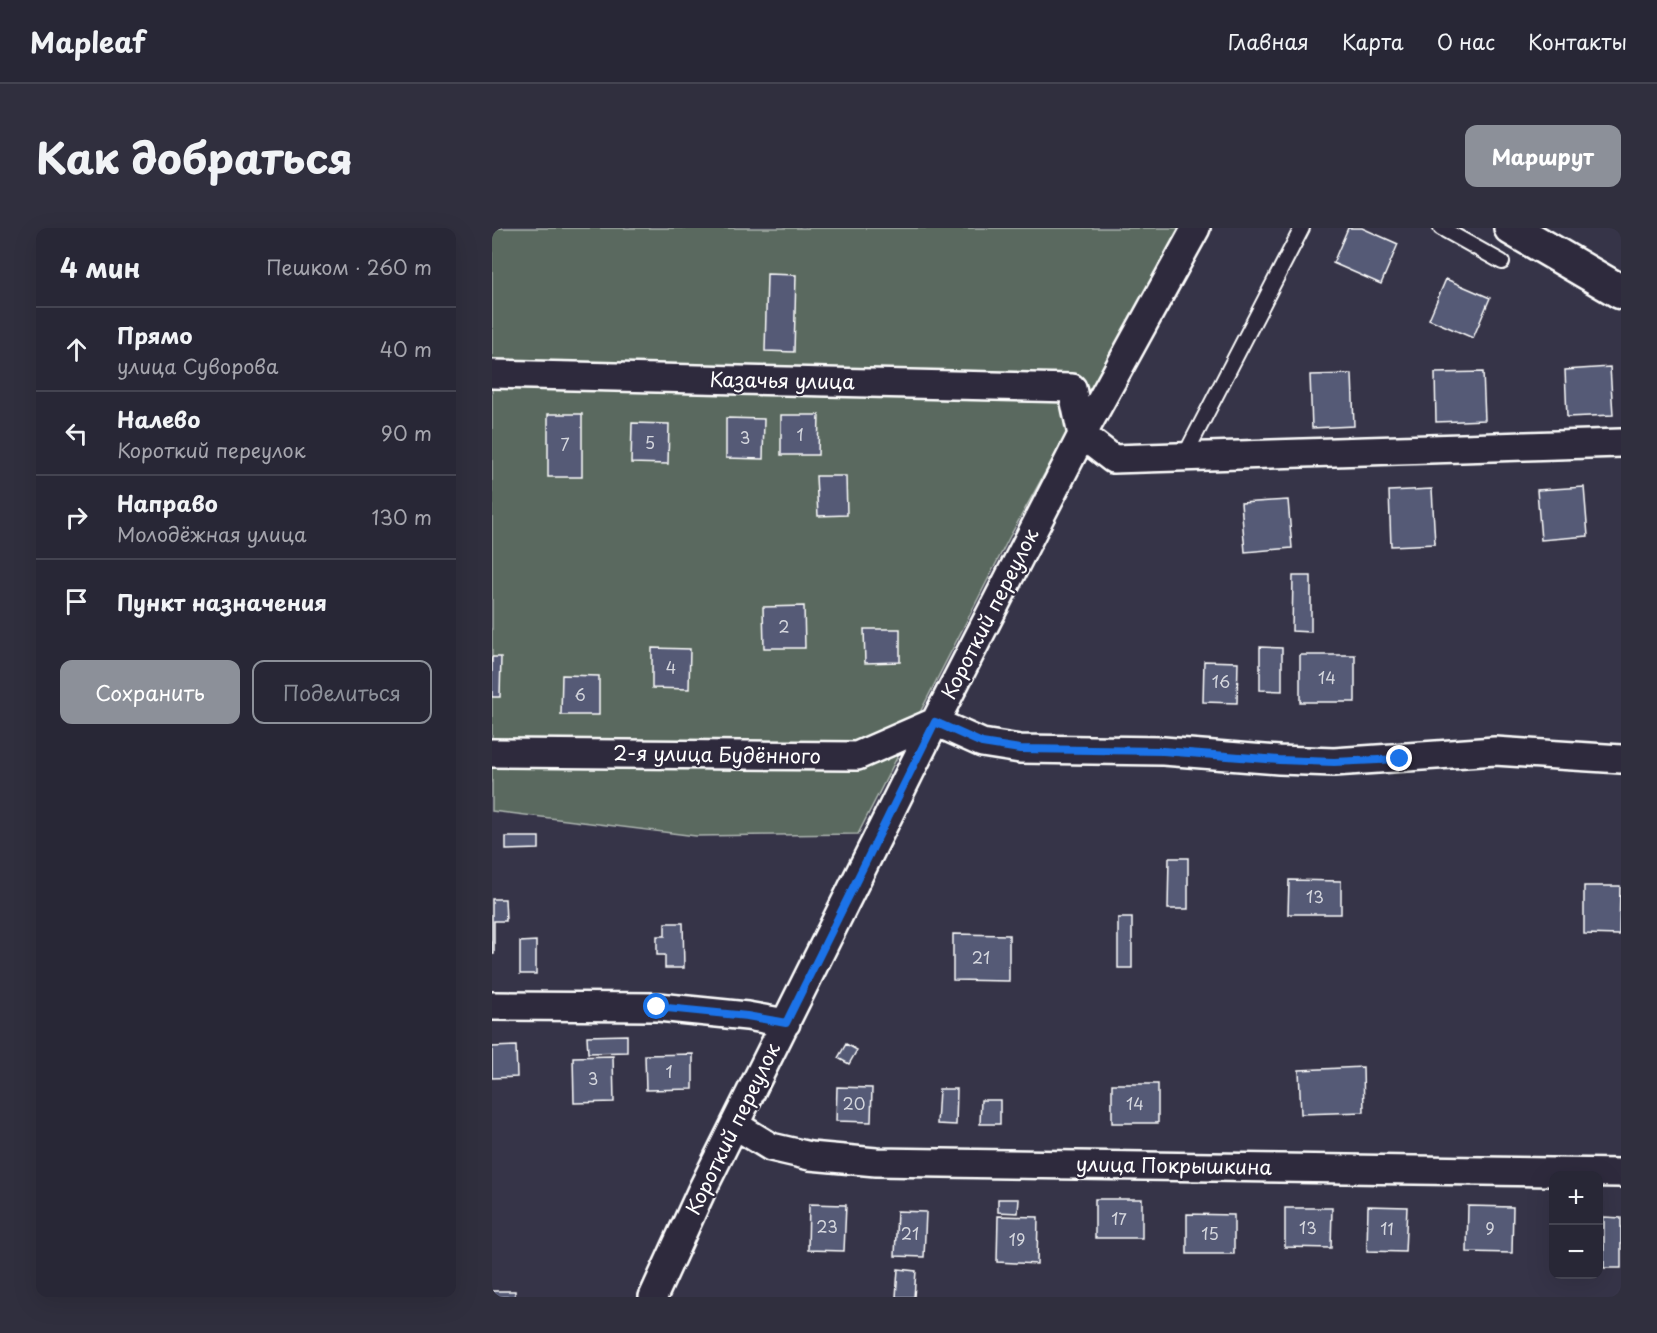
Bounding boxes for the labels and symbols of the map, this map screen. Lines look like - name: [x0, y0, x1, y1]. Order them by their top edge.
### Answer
- street label: Казачья улица: [709, 364, 855, 396]
- house number: 1: [796, 422, 804, 446]
- house number: 3: [740, 425, 750, 449]
- house number: 5: [645, 430, 655, 454]
- house number: 7: [560, 432, 570, 456]
- street label: Короткий переулок: [933, 523, 1045, 704]
- house number: 2: [778, 614, 790, 638]
- house number: 4: [666, 655, 676, 679]
- house number: 14: [1318, 665, 1336, 689]
- house number: 16: [1212, 669, 1230, 693]
- house number: 6: [574, 682, 586, 706]
- street label: 2-я улица Будённого: [613, 737, 821, 771]
- route end: [1386, 745, 1412, 771]
- house number: 13: [1306, 884, 1324, 908]
- house number: 21: [972, 945, 990, 969]
- route start: [643, 993, 669, 1019]
- street label: Короткий переулок: [677, 1037, 787, 1220]
- house number: 1: [665, 1059, 673, 1083]
- house number: 3: [588, 1066, 598, 1090]
- house number: 20: [843, 1091, 865, 1115]
- house number: 14: [1126, 1091, 1144, 1115]
- street label: улица Покрышкина: [1076, 1148, 1273, 1182]
- house number: 17: [1111, 1206, 1127, 1230]
- house number: 23: [816, 1214, 838, 1238]
- house number: 13: [1299, 1215, 1317, 1239]
- house number: 11: [1380, 1216, 1394, 1240]
- house number: 9: [1485, 1216, 1495, 1240]
- house number: 21: [901, 1221, 919, 1245]
- house number: 15: [1201, 1221, 1219, 1245]
- house number: 19: [1009, 1227, 1025, 1251]

